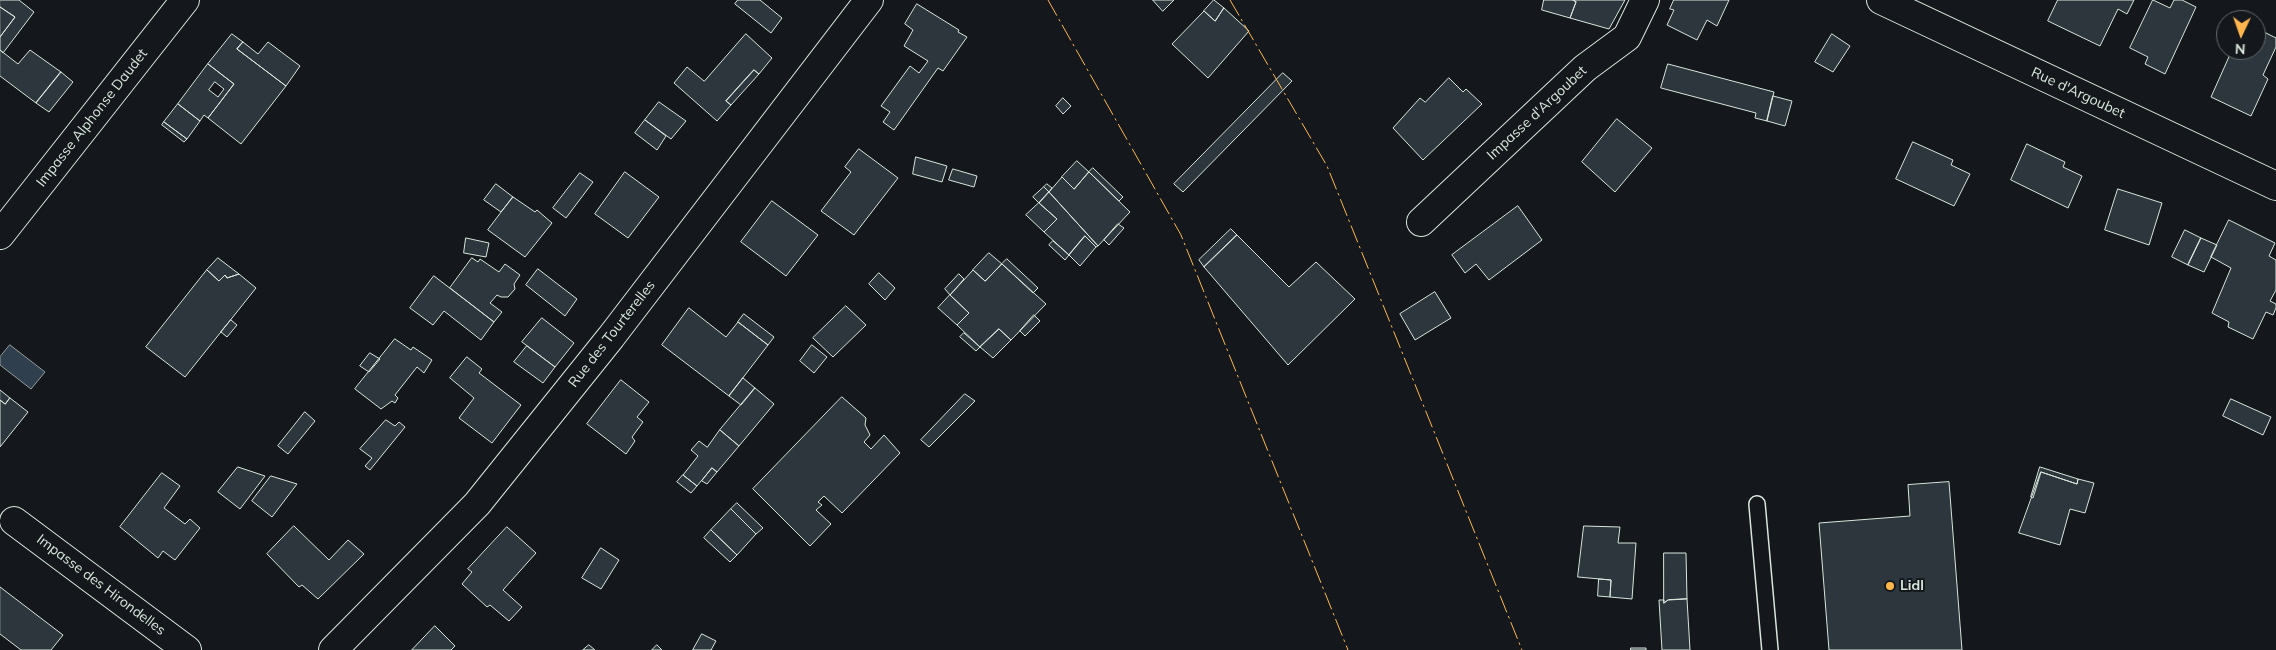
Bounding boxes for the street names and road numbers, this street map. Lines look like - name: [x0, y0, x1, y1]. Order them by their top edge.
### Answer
- street label: Impasse Alphonse Daudet: [33, 46, 151, 190]
- street label: Impasse d'Argoubet: [1484, 63, 1590, 163]
- street label: Rue d'Argoubet: [2029, 64, 2127, 122]
- street label: Rue des Tourterelles: [565, 277, 659, 391]
- street label: Impasse des Hirondelles: [33, 531, 169, 639]

